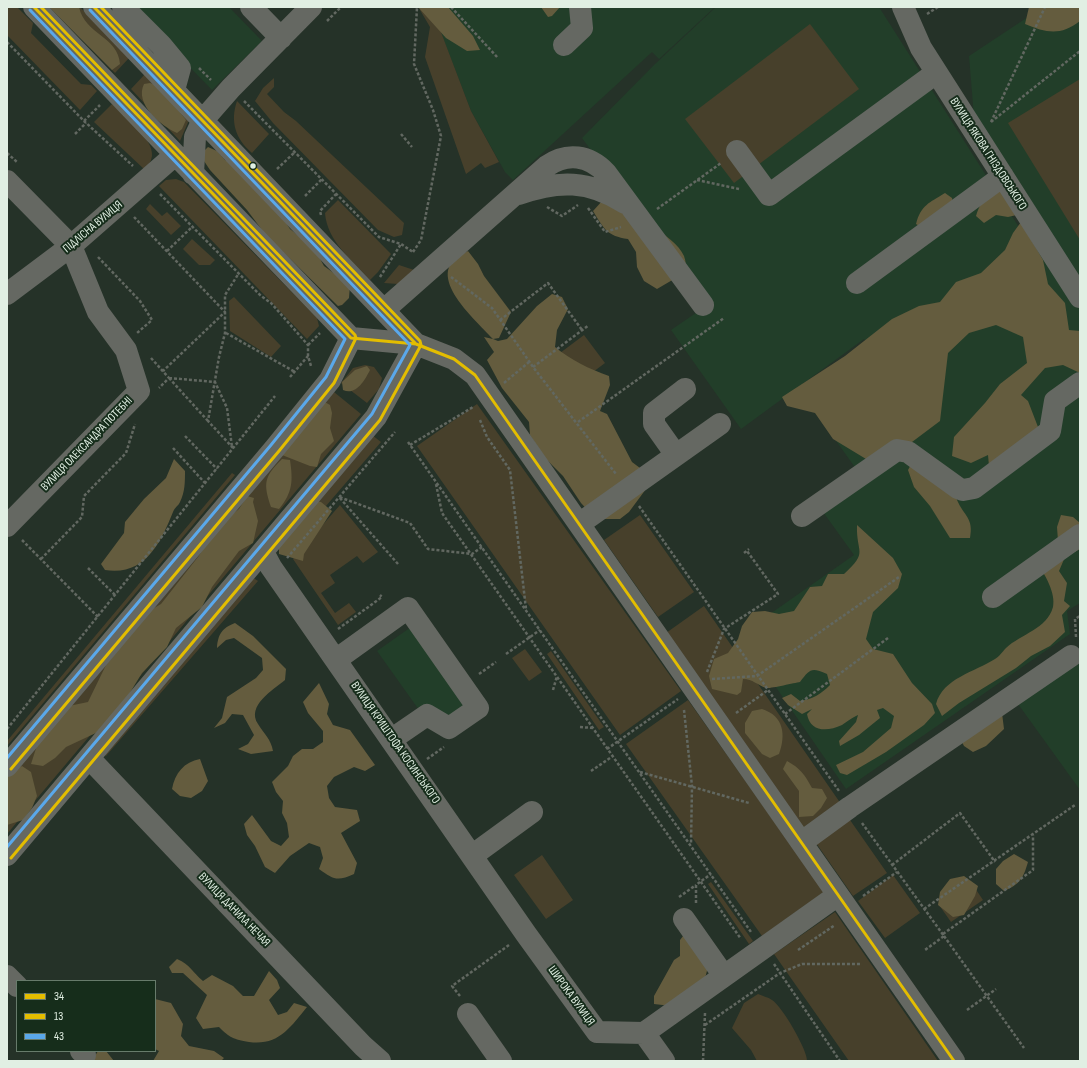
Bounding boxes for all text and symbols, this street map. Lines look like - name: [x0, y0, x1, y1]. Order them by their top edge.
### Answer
- street label: ВУЛИЦЯ ЯКОВА ГНІЗДОВСЬКОГО: [946, 95, 1030, 213]
- unlabelled marker: [248, 161, 258, 171]
- street label: ПІДЛІСНА ВУЛИЦЯ: [60, 198, 126, 256]
- street label: ВУЛИЦЯ ОЛЕКСАНДРА ПОТЕБНІ: [38, 394, 136, 494]
- street label: ВУЛИЦЯ КРИШТОФА КОСИНСЬКОГО: [347, 679, 443, 807]
- street label: ВУЛИЦЯ ДАНИЛА НЕЧАЯ: [195, 870, 273, 950]
- street label: ШИРОКА ВУЛИЦЯ: [545, 963, 597, 1029]
- legend: [16, 980, 156, 1052]
- text: 34: [54, 989, 64, 1004]
- text: 13: [54, 1009, 63, 1024]
- text: 43: [54, 1029, 64, 1044]

